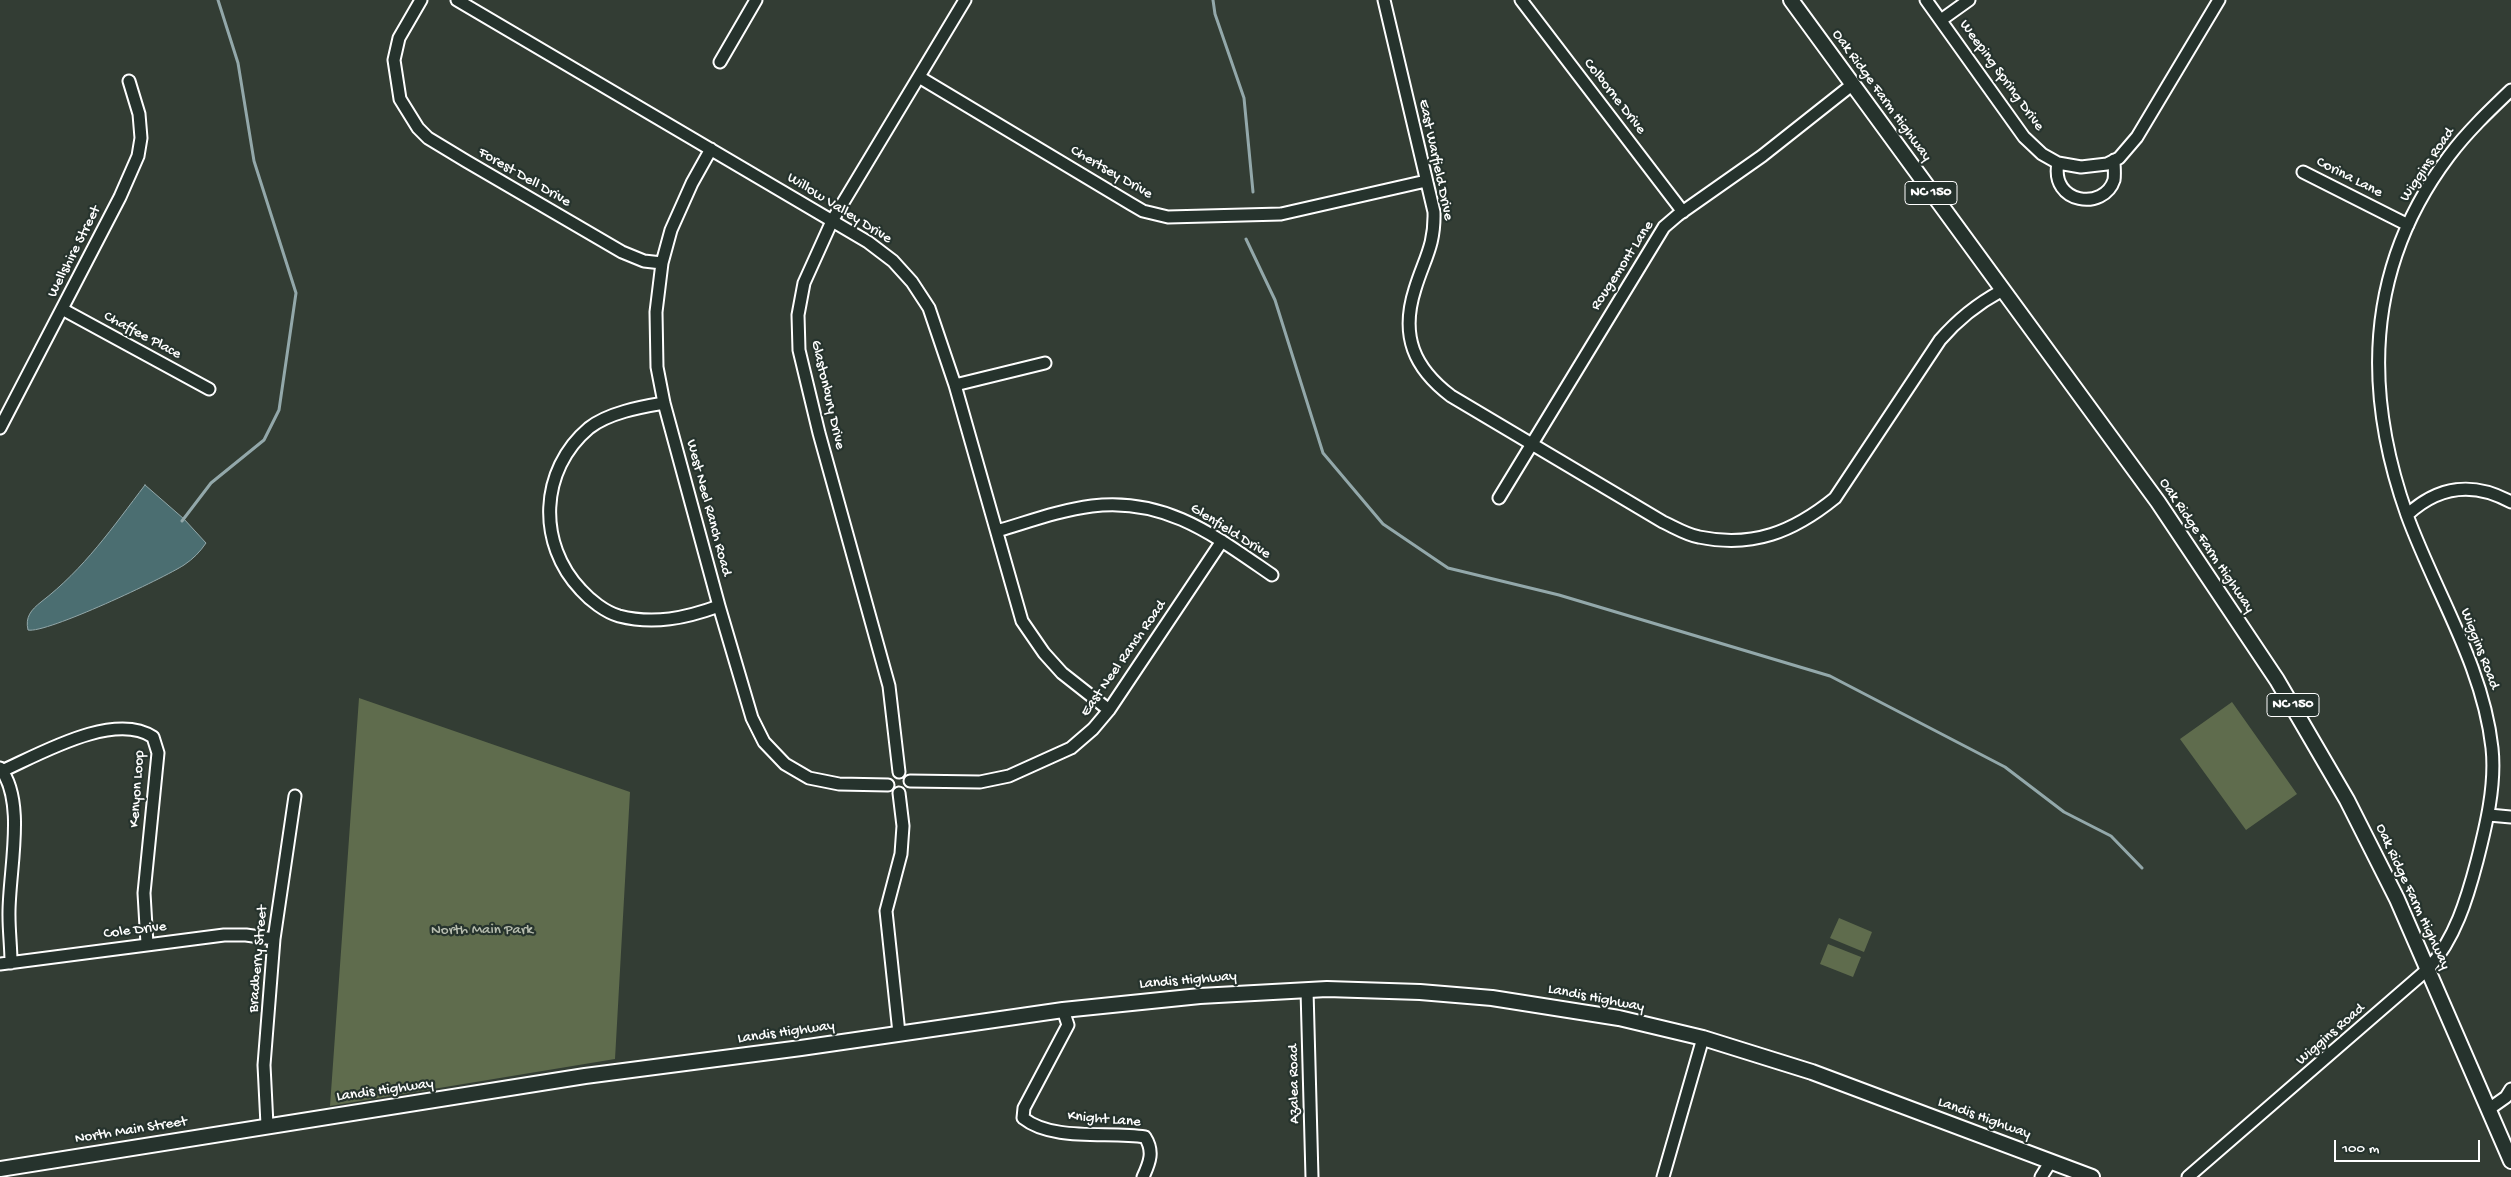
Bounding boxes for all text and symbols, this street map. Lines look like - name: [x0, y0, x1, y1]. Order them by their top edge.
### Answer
- street label: Weeping Spring Drive: [1955, 17, 2047, 135]
- street label: Oak Ridge Farm Highway: [1827, 27, 1935, 165]
- street label: Colborne Drive: [1579, 55, 1649, 139]
- street label: East Warfield Drive: [1413, 98, 1457, 222]
- street label: Wiggins Road: [2397, 125, 2459, 205]
- street label: Chertsey Drive: [1067, 142, 1155, 204]
- street label: Forest Dell Drive: [474, 144, 574, 212]
- street label: Corina Lane: [2313, 154, 2385, 202]
- street label: Willow Valley Drive: [783, 170, 895, 248]
- road number: NC 150: [1905, 182, 1957, 204]
- street label: Wellshire Street: [44, 203, 106, 301]
- street label: Rougemont Lane: [1587, 218, 1659, 314]
- street label: Chaffee Place: [100, 308, 184, 364]
- street label: Glastonbury Drive: [806, 339, 848, 451]
- street label: West Neel Ranch Road: [681, 438, 735, 578]
- street label: Oak Ridge Farm Highway: [2154, 475, 2258, 617]
- street label: Glenfield Drive: [1186, 500, 1274, 564]
- street label: East Neel Ranch Road: [1077, 597, 1171, 721]
- street label: Wiggins Road: [2455, 606, 2503, 692]
- road number: NC 150: [2267, 694, 2319, 716]
- street label: Kenyon Loop: [126, 750, 150, 828]
- street label: Oak Ridge Farm Highway: [2370, 821, 2454, 973]
- street label: Bradberry Street: [245, 905, 273, 1013]
- street label: Cole Drive: [103, 918, 167, 944]
- park label: North Main Park: [431, 922, 533, 940]
- street label: Landis Highway: [1139, 968, 1237, 994]
- street label: Landis Highway: [1546, 981, 1646, 1017]
- street label: Wiggins Road: [2293, 1000, 2369, 1070]
- street label: Landis Highway: [736, 1017, 836, 1049]
- street label: Azalea Road: [1285, 1044, 1305, 1124]
- street label: Landis Highway: [335, 1075, 435, 1107]
- street label: Landis Highway: [1935, 1094, 2033, 1144]
- street label: Knight Lane: [1067, 1108, 1141, 1132]
- street label: North Main Street: [74, 1113, 188, 1149]
- scale bar: [2336, 1130, 2482, 1162]
- text: 100 m: [2342, 1140, 2379, 1158]

